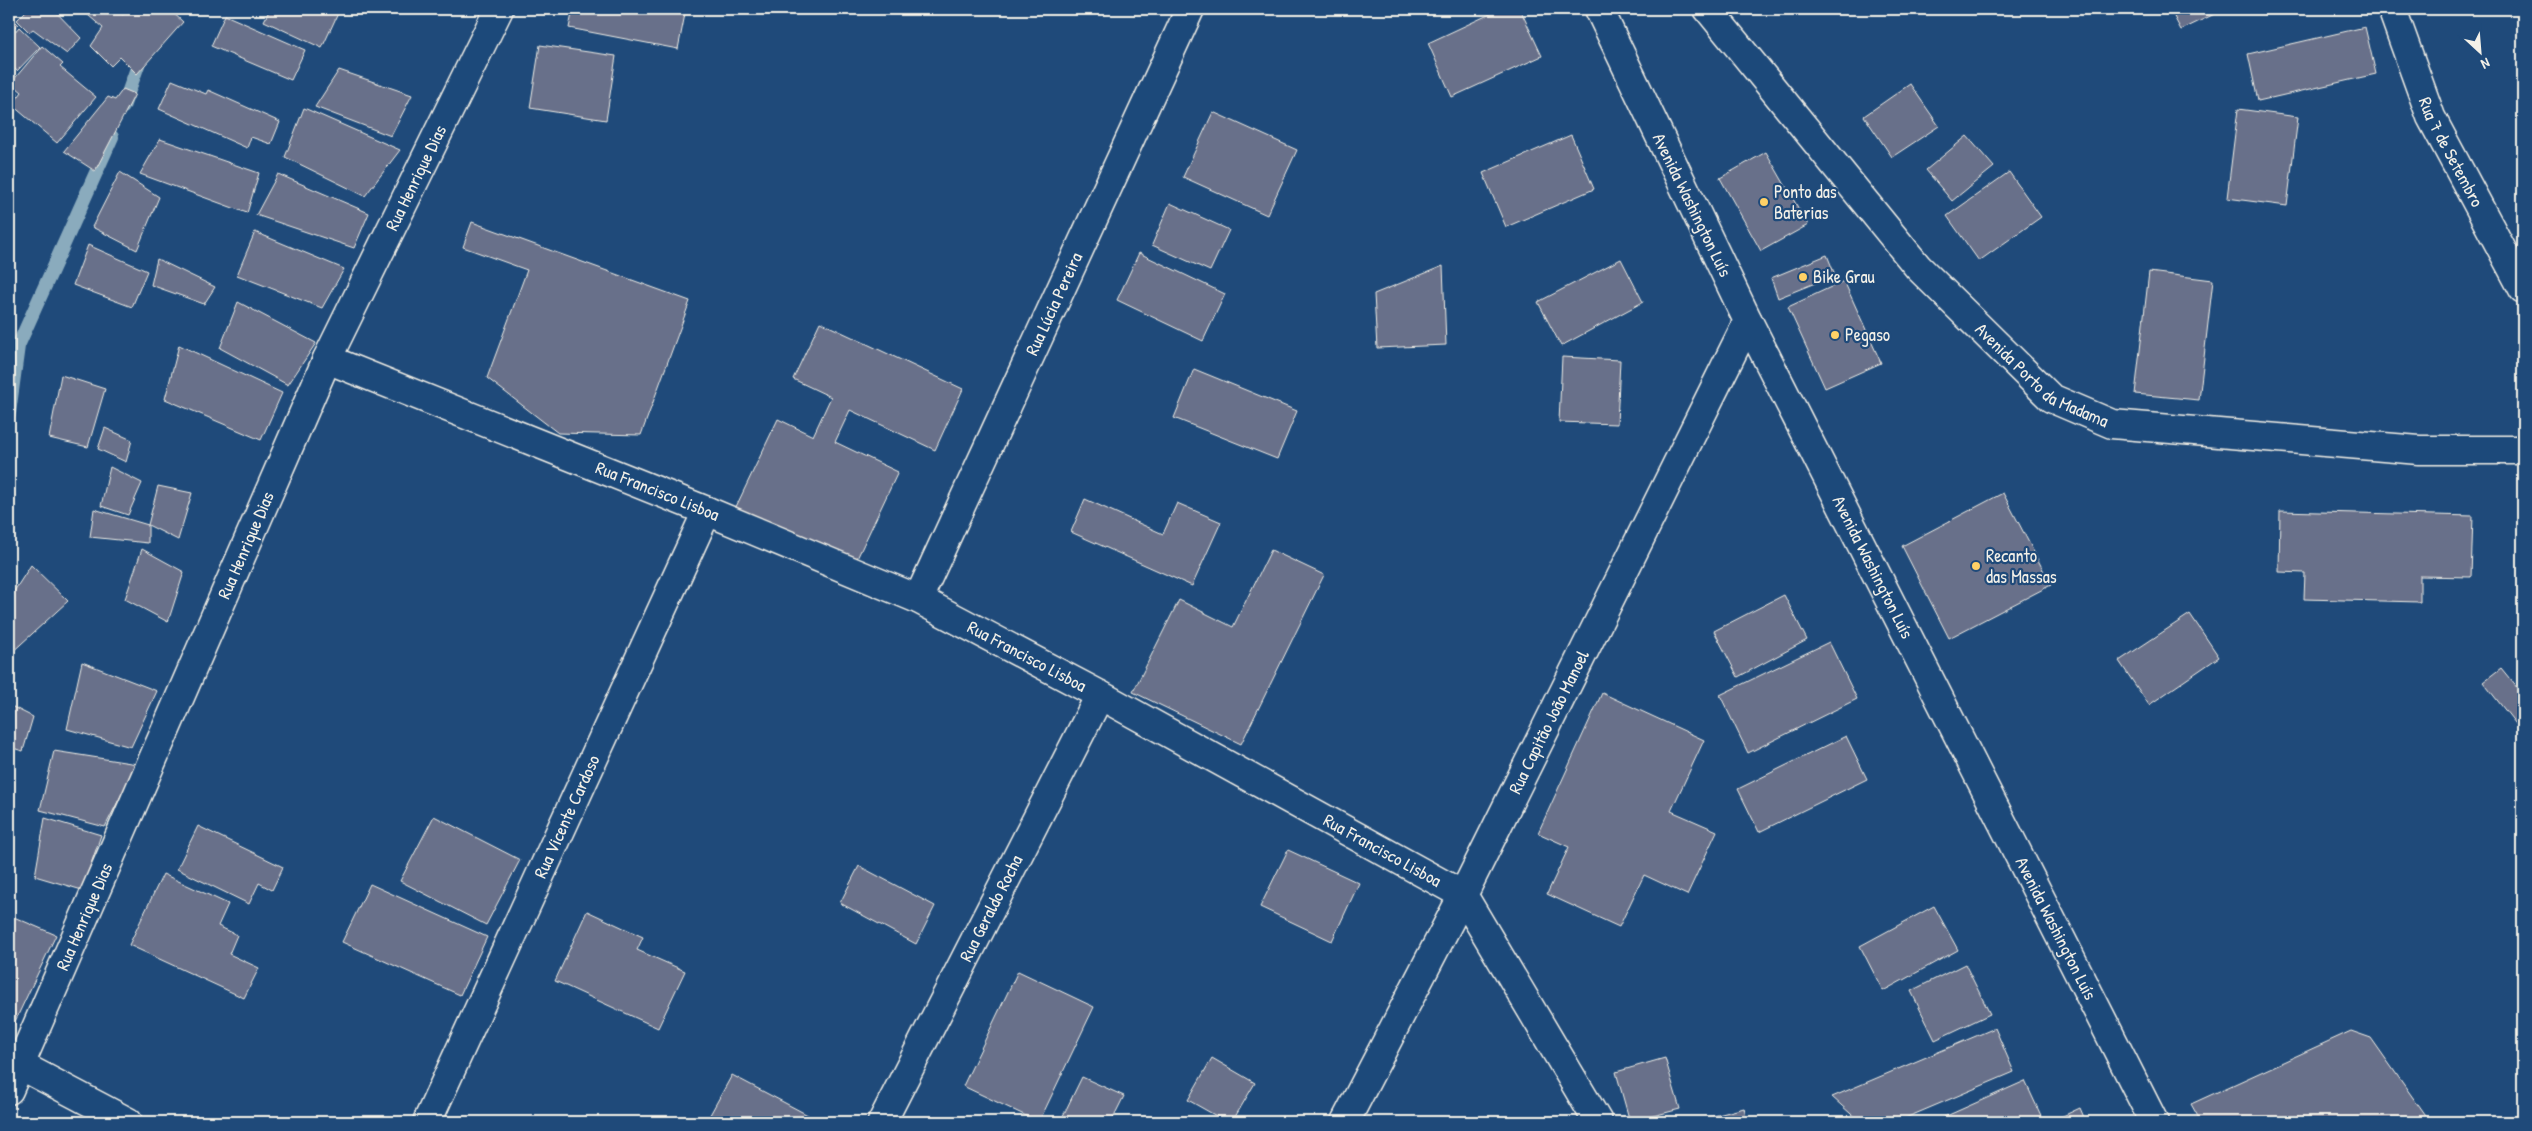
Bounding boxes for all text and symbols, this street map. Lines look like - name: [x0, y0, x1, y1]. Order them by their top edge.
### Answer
- north arrow: [2454, 28, 2504, 78]
- text: N: [2478, 54, 2493, 75]
- street label: Rua 7 de Setembro: [2413, 94, 2490, 211]
- street label: Rua Henrique Dias: [379, 121, 452, 235]
- street label: Avenida Washington Luís: [1647, 129, 1738, 281]
- place label: Ponto das Baterias: [1774, 179, 1837, 225]
- marker: Ponto das Baterias: [1758, 196, 1770, 208]
- street label: Rua Lúcia Pereira: [1019, 248, 1088, 359]
- place label: Bike Grau: [1813, 264, 1875, 289]
- marker: Bike Grau: [1797, 271, 1809, 283]
- street label: Avenida Porto da Madama: [1970, 317, 2113, 433]
- place label: Pegaso: [1845, 322, 1890, 347]
- marker: Pegaso: [1829, 329, 1841, 341]
- street label: Rua Francisco Lisboa: [592, 455, 723, 527]
- street label: Rua Henrique Dias: [211, 487, 280, 603]
- street label: Avenida Washington Luís: [1827, 491, 1920, 643]
- place label: Recanto das Massas: [1986, 543, 2057, 589]
- marker: Recanto das Massas: [1970, 560, 1982, 572]
- street label: Rua Francisco Lisboa: [963, 614, 1091, 698]
- street label: Rua Capitão João Manoel: [1502, 645, 1595, 798]
- street label: Rua Vicente Cardoso: [527, 751, 606, 882]
- street label: Rua Francisco Lisboa: [1319, 807, 1446, 893]
- street label: Rua Geraldo Rocha: [953, 850, 1028, 966]
- street label: Avenida Washington Luís: [2010, 852, 2103, 1004]
- street label: Rua Henrique Dias: [50, 859, 118, 974]

